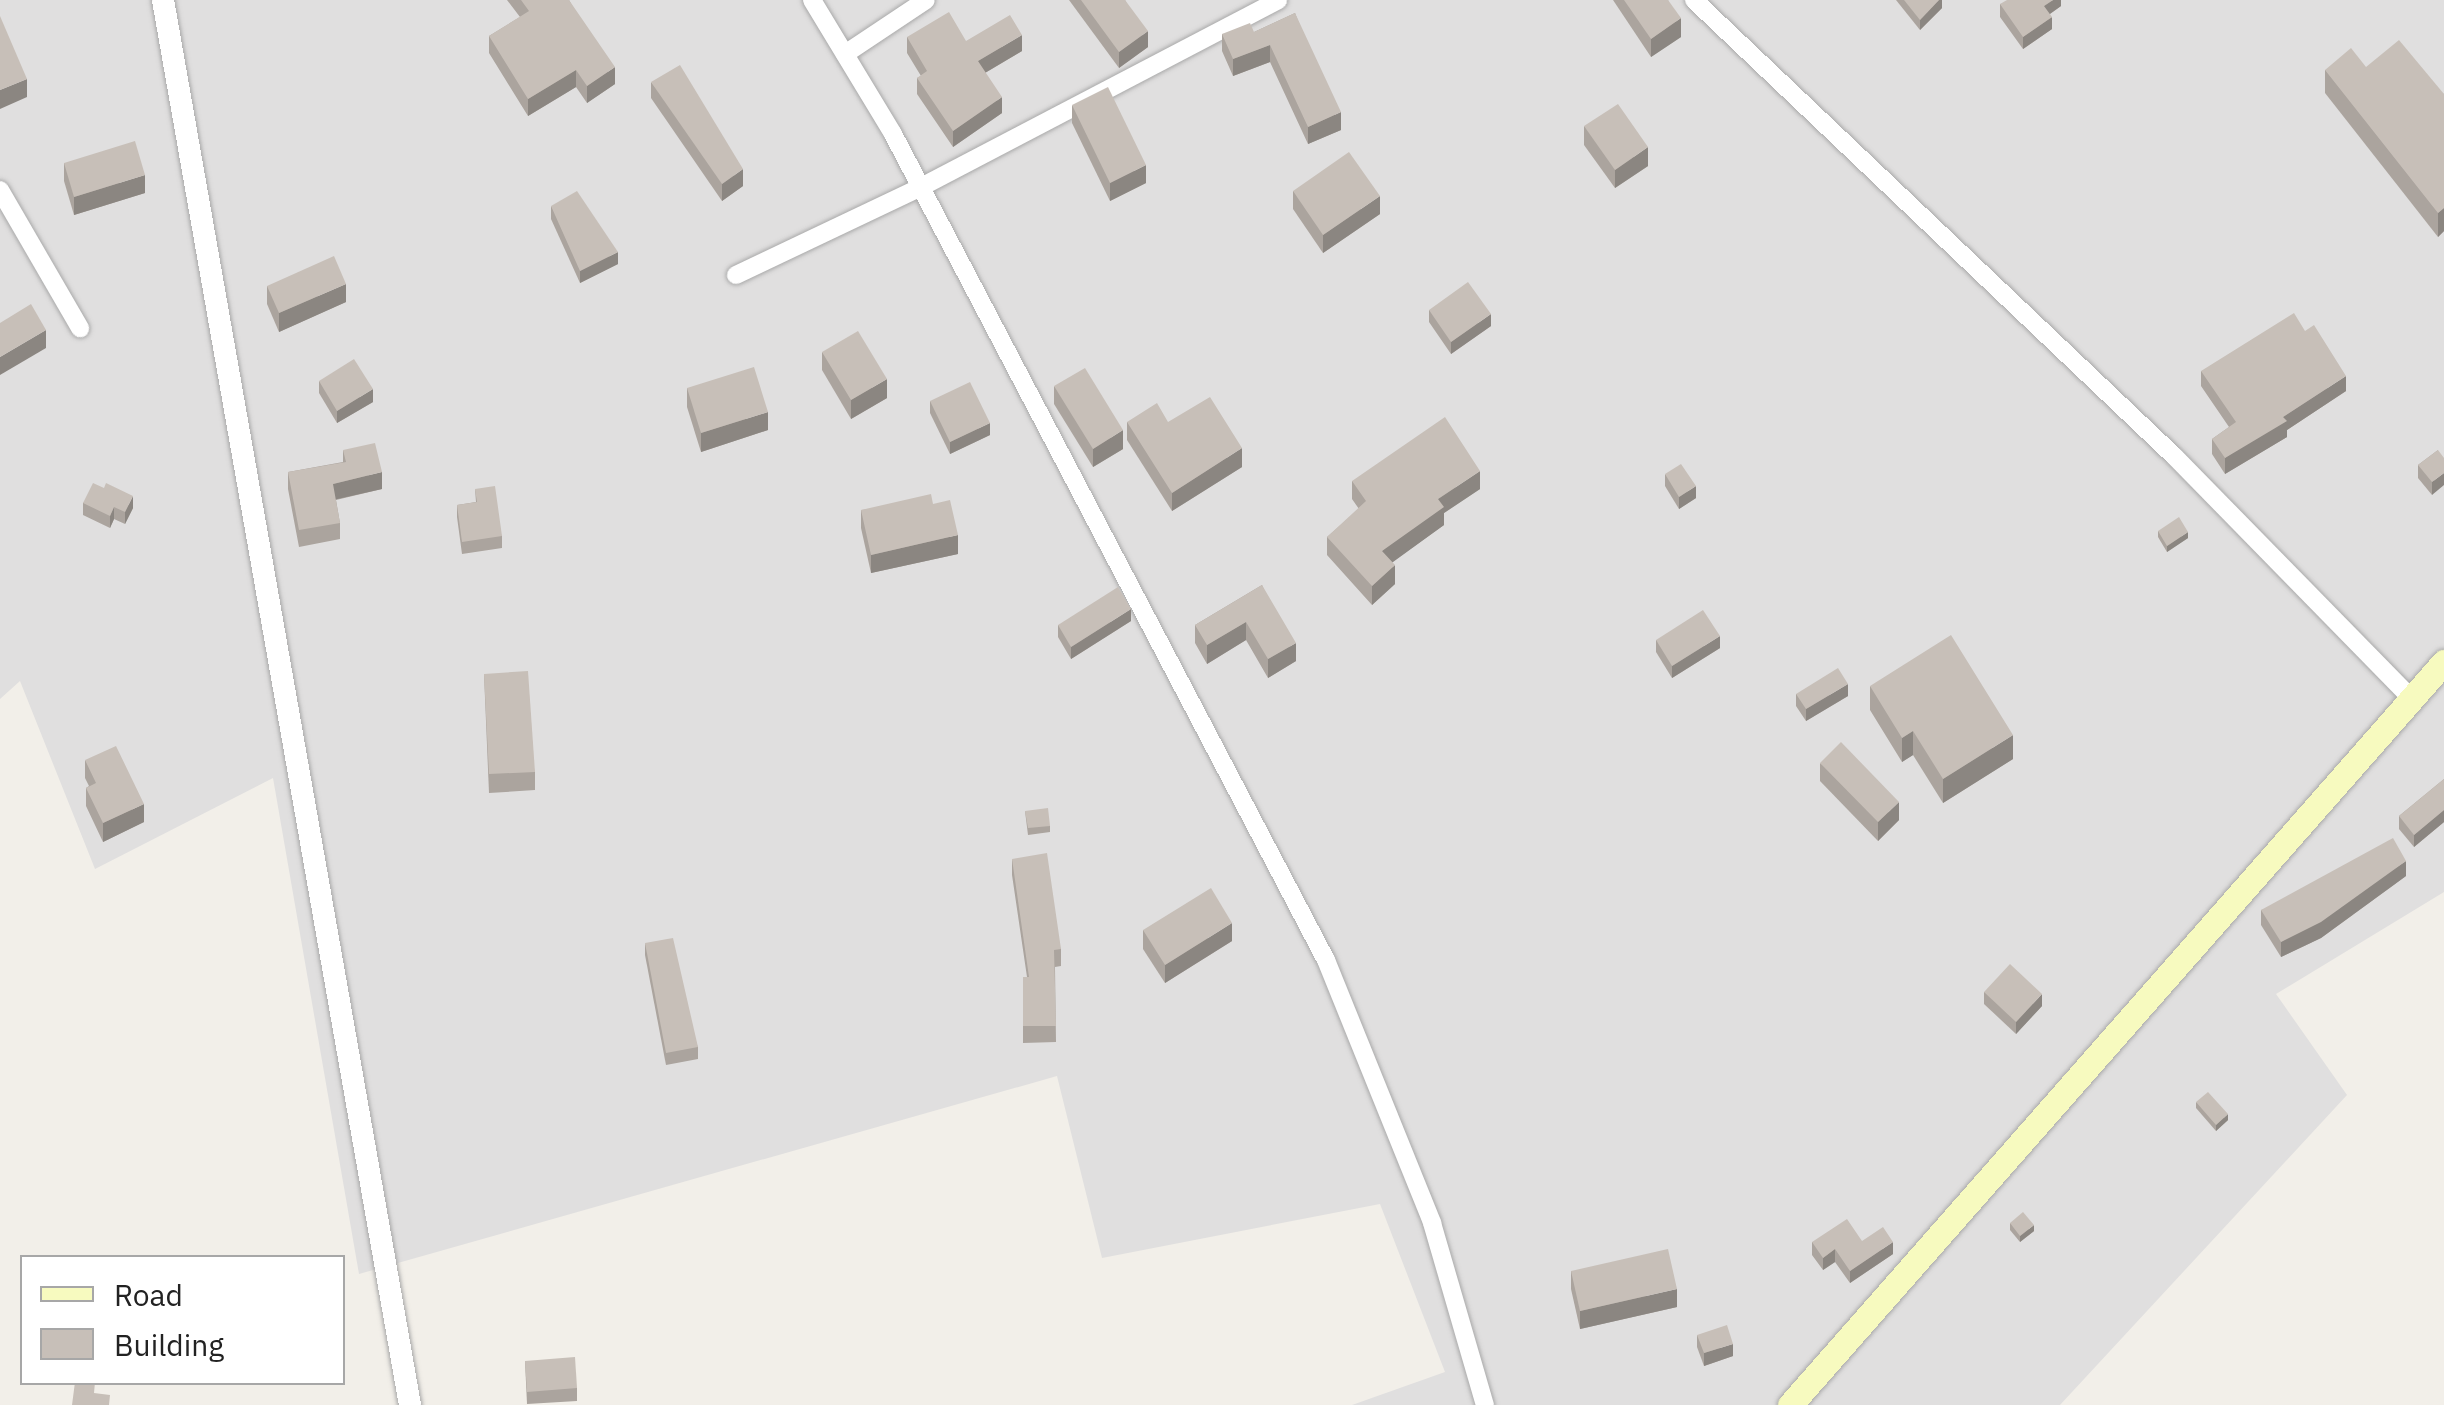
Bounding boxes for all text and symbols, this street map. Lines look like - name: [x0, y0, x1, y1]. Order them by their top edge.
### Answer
- legend: [20, 1255, 345, 1385]
- text: Road: [114, 1275, 183, 1314]
- text: Building: [114, 1325, 224, 1364]

